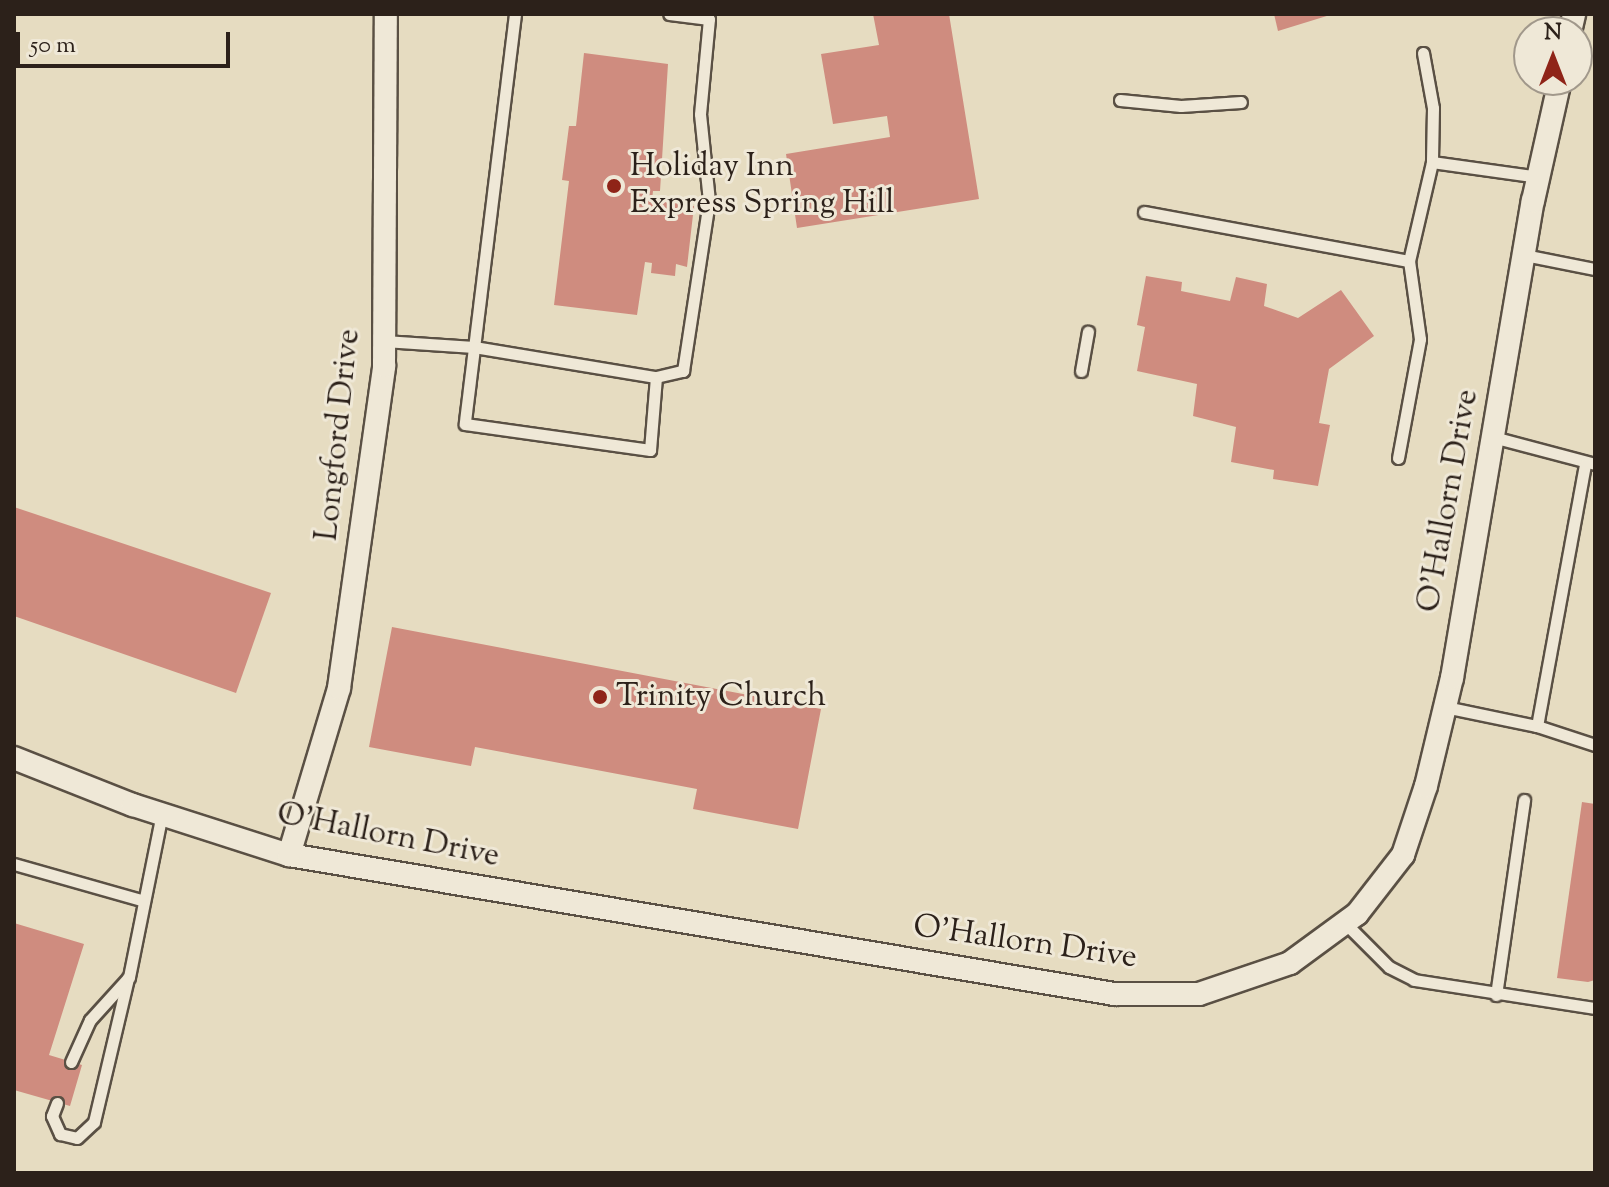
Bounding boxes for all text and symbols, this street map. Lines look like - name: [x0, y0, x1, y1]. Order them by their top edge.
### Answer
- scale bar: [20, 16, 234, 66]
- north arrow: [1513, 16, 1593, 96]
- text: N: [1544, 18, 1562, 50]
- text: 50 m: [30, 29, 76, 63]
- place label: Holiday Inn Express Spring Hill: [630, 149, 894, 224]
- marker: Holiday Inn Express Spring Hill: [605, 177, 623, 195]
- street label: Longford Drive: [309, 327, 369, 543]
- street label: O'Hallorn Drive: [1411, 387, 1487, 615]
- place label: Trinity Church: [616, 678, 826, 716]
- marker: Trinity Church: [591, 688, 609, 706]
- street label: O'Hallorn Drive: [274, 796, 502, 876]
- street label: O'Hallorn Drive: [911, 908, 1139, 978]

